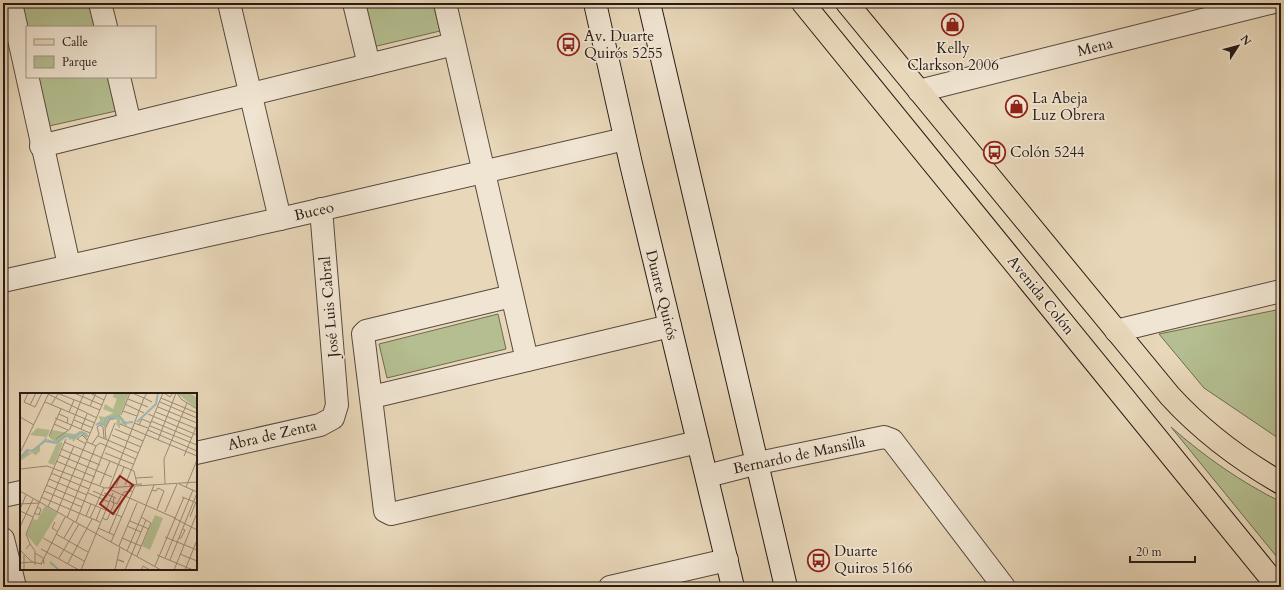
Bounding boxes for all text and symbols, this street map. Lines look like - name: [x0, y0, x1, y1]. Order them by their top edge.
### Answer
- shop icon: Kelly Clarkson 2006: [940, 12, 966, 38]
- legend: [26, 26, 156, 78]
- place label: Av. Duarte Quirós 5255: [584, 26, 663, 63]
- north arrow: [1218, 26, 1258, 66]
- bus stop icon: Av. Duarte Quirós 5255: [556, 32, 582, 58]
- text: N: [1237, 32, 1255, 49]
- street label: Mena: [1075, 33, 1115, 61]
- text: Calle: [62, 34, 88, 50]
- place label: Kelly Clarkson 2006: [907, 38, 999, 75]
- text: Parque: [62, 54, 97, 70]
- place label: La Abeja Luz Obrera: [1032, 88, 1106, 125]
- shop icon: La Abeja Luz Obrera: [1003, 94, 1029, 120]
- bus stop icon: Colón 5244: [982, 139, 1008, 165]
- place label: Colón 5244: [1010, 142, 1085, 162]
- street label: Buceo: [292, 197, 336, 225]
- street label: Duarte Quirós: [641, 248, 683, 342]
- street label: Avenida Colón: [1003, 251, 1079, 339]
- street label: José Luis Cabral: [315, 255, 344, 360]
- inset map: [20, 393, 197, 570]
- street label: Abra de Zenta: [226, 415, 319, 455]
- street label: Bernardo de Mansilla: [731, 431, 867, 479]
- scale bar: [1130, 538, 1195, 564]
- place label: Duarte Quiros 5166: [834, 541, 913, 578]
- text: 20 m: [1136, 544, 1163, 560]
- bus stop icon: Duarte Quiros 5166: [806, 547, 832, 573]

